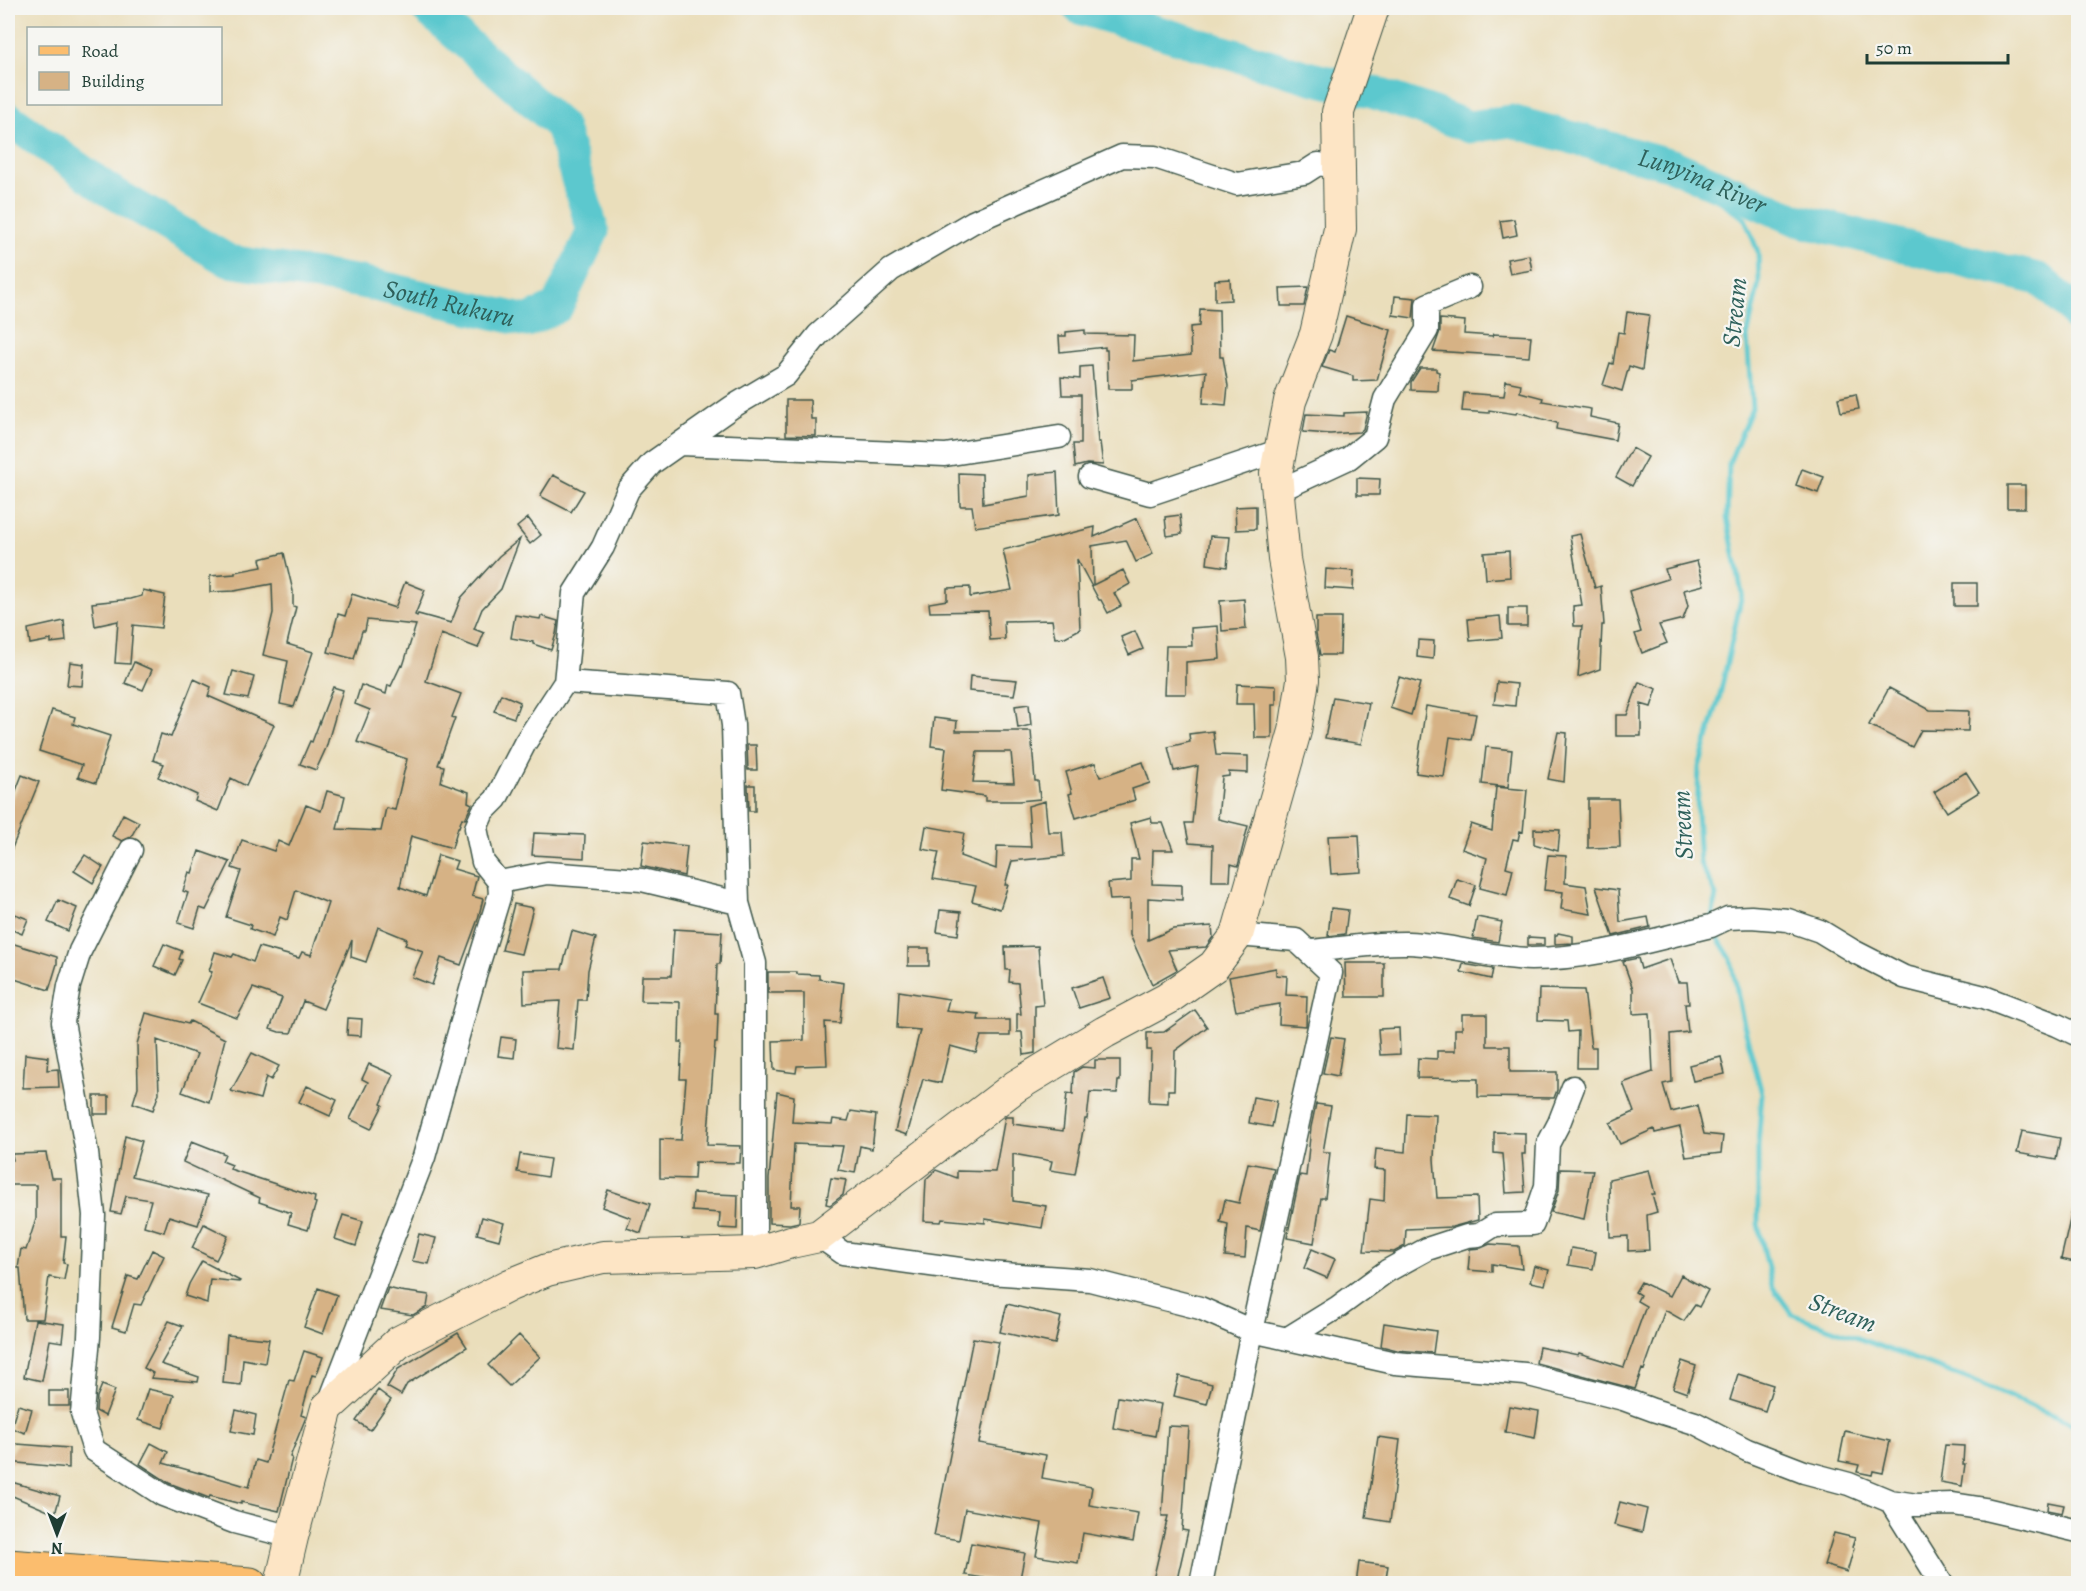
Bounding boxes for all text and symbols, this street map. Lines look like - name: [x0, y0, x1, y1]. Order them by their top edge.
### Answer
- legend: [27, 27, 222, 105]
- scale bar: [1867, 27, 2008, 65]
- text: 50 m: [1876, 36, 1912, 60]
- text: Road: [81, 39, 119, 63]
- text: Building: [81, 69, 145, 93]
- water label: Lunyina River: [1634, 140, 1773, 223]
- water label: South Rukuru: [380, 271, 519, 336]
- water label: Stream: [1713, 276, 1756, 349]
- water label: Stream: [1663, 789, 1702, 861]
- water label: Stream: [1804, 1284, 1882, 1341]
- north arrow: [27, 1504, 87, 1564]
- text: N: [51, 1537, 63, 1559]

